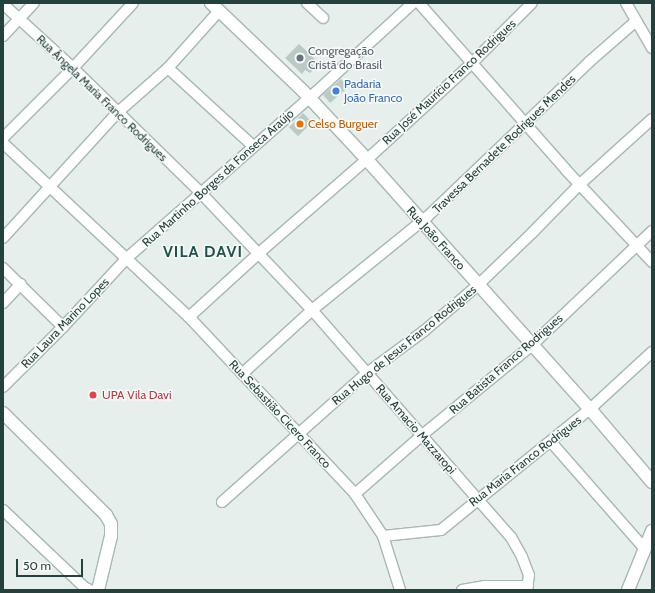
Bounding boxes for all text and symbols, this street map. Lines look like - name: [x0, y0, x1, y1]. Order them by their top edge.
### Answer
- street label: Rua José Maurício Franco Rodrigues: [379, 16, 519, 148]
- street label: Rua Ângela Maria Franco Rodrigues: [34, 32, 170, 164]
- place label: Congregação Cristã do Brasil: [308, 44, 382, 72]
- marker: Congregação Cristã do Brasil: [295, 53, 305, 63]
- street label: Travessa Bernadete Rodrigues Mendes: [430, 72, 578, 216]
- place label: Padaria João Franco: [344, 77, 402, 105]
- marker: Padaria João Franco: [331, 86, 341, 96]
- street label: Rua Martinho Borges da Fonseca Araújo: [139, 106, 297, 250]
- place label: Celso Burguer: [308, 117, 378, 131]
- marker: Celso Burguer: [295, 119, 305, 129]
- street label: Rua João Franco: [404, 203, 468, 273]
- district label: VILA DAVI: [163, 242, 243, 262]
- street label: Rua Laura Marino Lopes: [18, 275, 112, 371]
- street label: Rua Hugo de Jesus Franco Rodrigues: [329, 282, 479, 408]
- street label: Rua Batista Franco Rodrigues: [446, 311, 566, 417]
- street label: Rua Sebastião Cicero Franco: [226, 357, 334, 471]
- street label: Rua Amacio Mazzaropi: [373, 381, 459, 477]
- place label: UPA Vila Davi: [102, 388, 171, 402]
- marker: UPA Vila Davi: [87, 389, 99, 401]
- street label: Rua Maria Franco Rodrigues: [466, 413, 584, 509]
- scale bar: [18, 551, 85, 577]
- text: 50 m: [23, 558, 51, 573]

